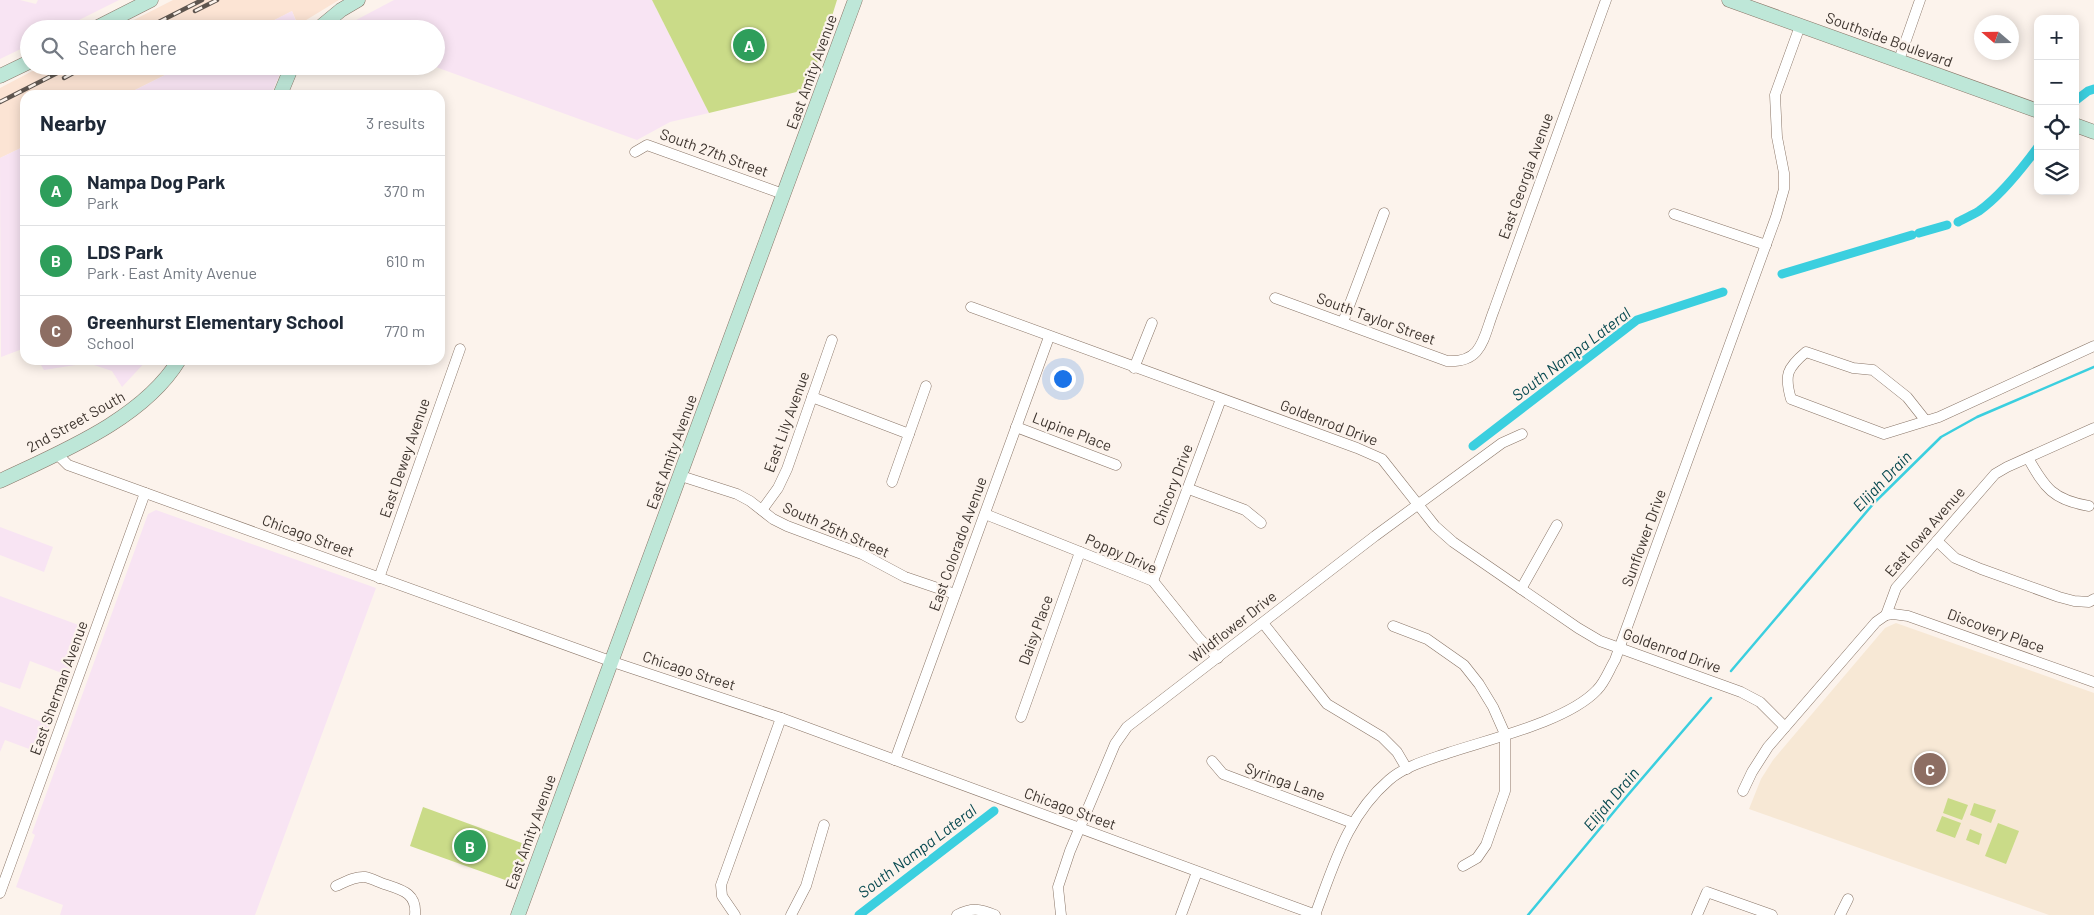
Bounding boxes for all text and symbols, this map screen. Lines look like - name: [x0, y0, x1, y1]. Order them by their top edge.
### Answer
- street label: Southside Boulevard: [1823, 8, 1955, 70]
- street label: East Amity Avenue: [782, 12, 840, 131]
- north arrow: [1974, 15, 2019, 60]
- map controls: [2034, 15, 2079, 195]
- button: +: [2034, 15, 2079, 60]
- search box: [20, 20, 445, 75]
- pin: A: [733, 26, 765, 64]
- icon: search: [38, 34, 66, 62]
- text: Search here: [78, 36, 177, 59]
- button: −: [2034, 60, 2079, 105]
- button: locate: [2034, 105, 2079, 150]
- text: Nearby: [40, 110, 106, 135]
- street label: East Georgia Avenue: [1494, 110, 1556, 241]
- text: 3 results: [366, 113, 425, 132]
- street label: South 27th Street: [658, 124, 771, 180]
- button: layers: [2034, 150, 2079, 195]
- text: Nampa Dog Park: [87, 170, 226, 193]
- text: A: [51, 181, 61, 200]
- text: 370 m: [384, 181, 425, 200]
- text: Park: [87, 193, 118, 212]
- text: LDS Park: [87, 240, 163, 263]
- text: B: [51, 251, 61, 270]
- text: 610 m: [386, 251, 425, 270]
- text: Park · East Amity Avenue: [87, 263, 257, 282]
- street label: South Taylor Street: [1314, 288, 1438, 348]
- water label: South Nampa Lateral: [1508, 303, 1634, 404]
- text: Greenhurst Elementary School: [87, 310, 344, 333]
- text: C: [51, 321, 61, 340]
- text: 770 m: [384, 321, 425, 340]
- text: School: [87, 333, 134, 352]
- your location: [1050, 366, 1076, 392]
- street label: East Lily Avenue: [760, 369, 813, 474]
- street label: 2nd Street South: [23, 387, 128, 456]
- street label: East Amity Avenue: [642, 392, 700, 511]
- street label: East Dewey Avenue: [375, 395, 433, 520]
- street label: Goldenrod Drive: [1278, 395, 1381, 449]
- street label: Lupine Place: [1030, 408, 1115, 454]
- street label: Chicory Drive: [1148, 441, 1196, 528]
- water label: Elijah Drain: [1848, 447, 1915, 515]
- street label: East Colorado Avenue: [924, 474, 990, 613]
- street label: East Iowa Avenue: [1880, 483, 1968, 580]
- street label: Sunflower Drive: [1617, 487, 1669, 589]
- street label: South 25th Street: [780, 498, 892, 561]
- street label: Chicago Street: [260, 510, 357, 560]
- street label: Poppy Drive: [1083, 529, 1160, 577]
- street label: Wildflower Drive: [1185, 587, 1280, 666]
- street label: Daisy Place: [1014, 592, 1056, 667]
- street label: Discovery Place: [1945, 604, 2048, 656]
- street label: East Sherman Avenue: [25, 618, 91, 757]
- street label: Goldenrod Drive: [1621, 624, 1724, 676]
- street label: Chicago Street: [641, 647, 738, 694]
- pin: C: [1914, 750, 1946, 788]
- street label: Syringa Lane: [1243, 758, 1328, 804]
- water label: Elijah Drain: [1579, 763, 1642, 834]
- street label: East Amity Avenue: [501, 772, 559, 891]
- street label: Chicago Street: [1022, 783, 1119, 833]
- water label: South Nampa Lateral: [854, 800, 980, 901]
- pin: B: [454, 827, 486, 865]

